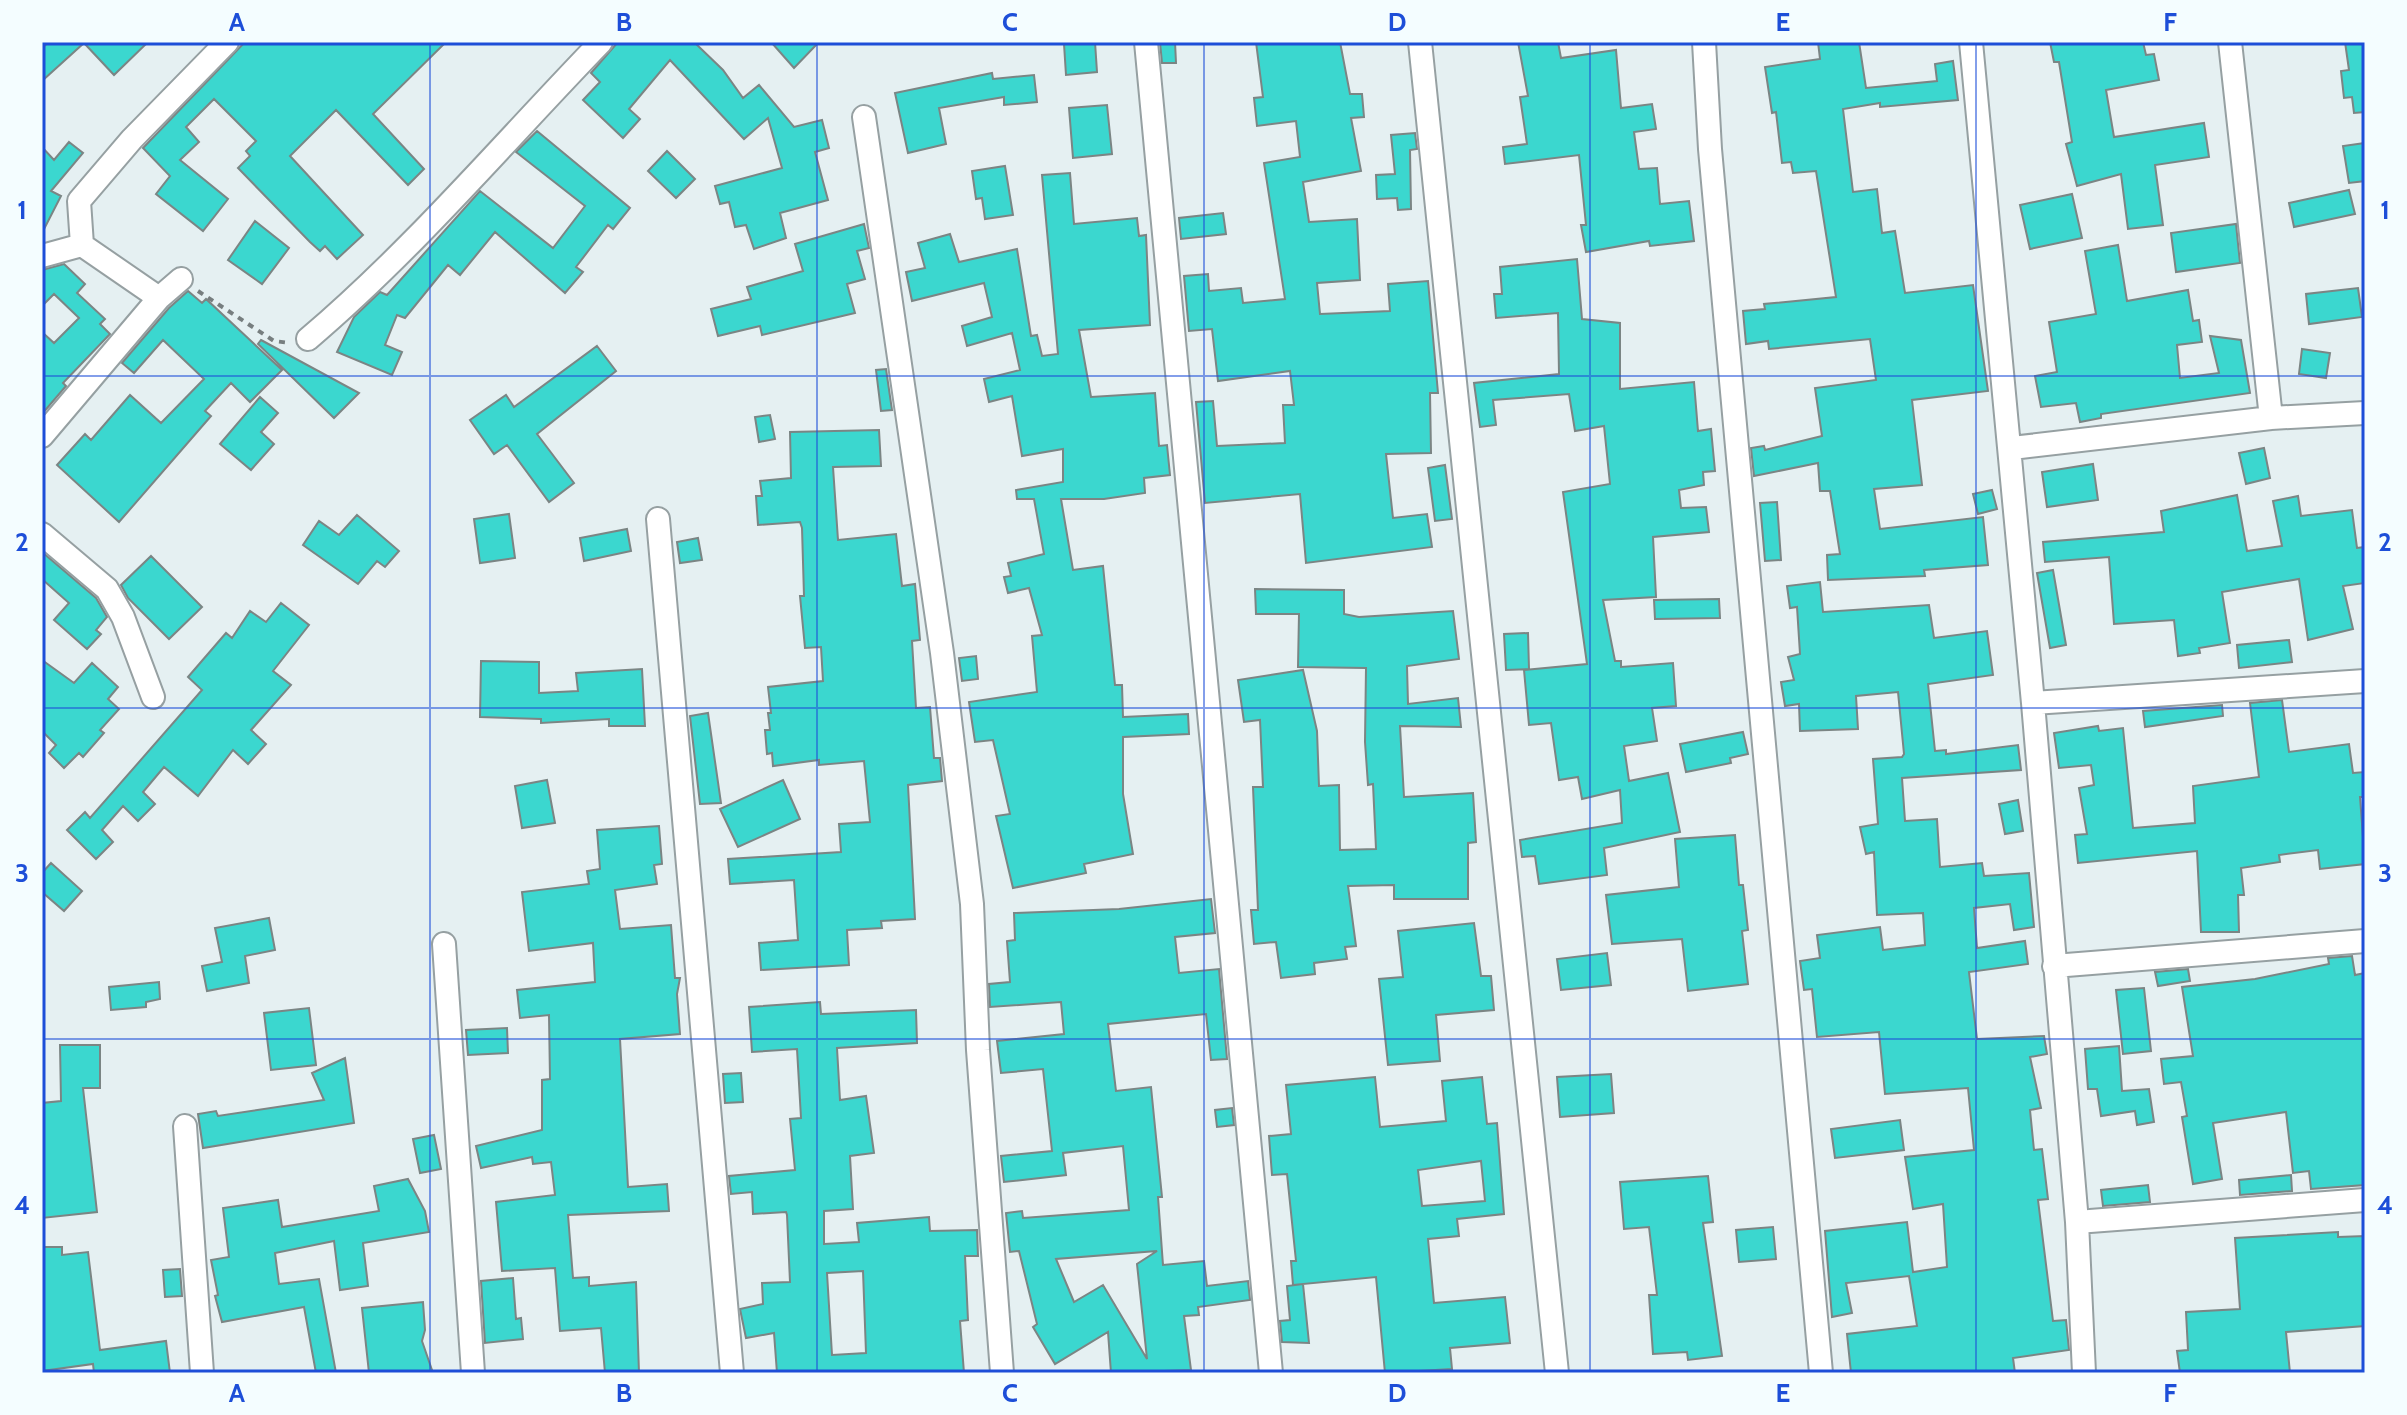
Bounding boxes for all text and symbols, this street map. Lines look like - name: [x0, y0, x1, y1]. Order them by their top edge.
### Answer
- text: A: [229, 6, 246, 38]
- text: B: [616, 6, 632, 38]
- text: C: [1002, 6, 1018, 38]
- text: D: [1388, 6, 1406, 38]
- text: E: [1776, 6, 1790, 38]
- text: F: [2163, 6, 2177, 38]
- text: 1: [17, 194, 27, 226]
- text: 1: [2380, 194, 2390, 226]
- text: 2: [15, 526, 29, 558]
- text: 2: [2378, 526, 2392, 558]
- text: 3: [15, 857, 29, 889]
- text: 3: [2378, 857, 2392, 889]
- text: 4: [14, 1189, 30, 1221]
- text: 4: [2377, 1189, 2393, 1221]
- text: A: [229, 1377, 246, 1409]
- text: B: [616, 1377, 632, 1409]
- text: C: [1002, 1377, 1018, 1409]
- text: D: [1388, 1377, 1406, 1409]
- text: E: [1776, 1377, 1790, 1409]
- text: F: [2163, 1377, 2177, 1409]

